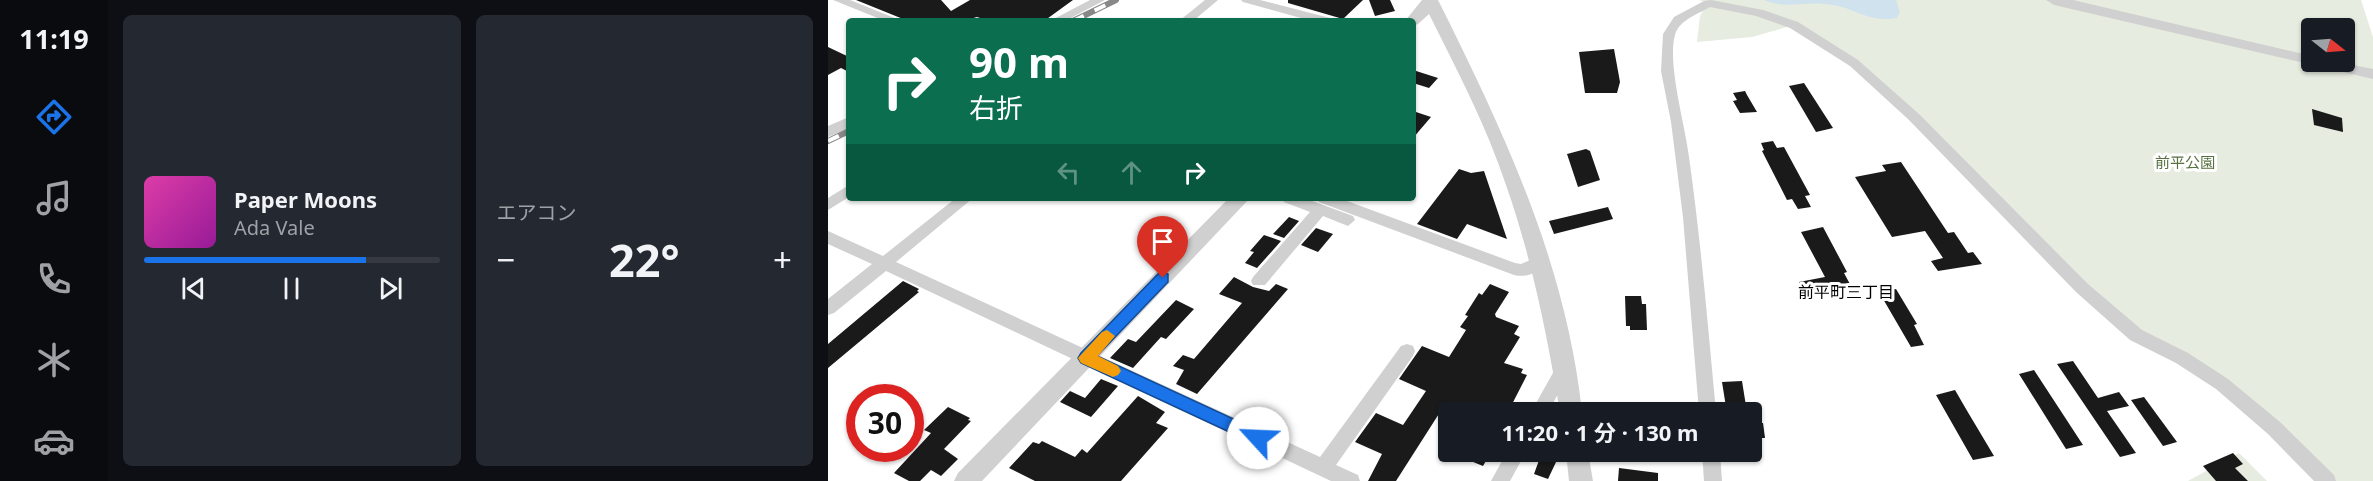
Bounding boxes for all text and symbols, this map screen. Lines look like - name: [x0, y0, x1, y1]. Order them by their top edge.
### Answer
- north arrow: [2301, 18, 2355, 72]
- map controls: [2301, 18, 2355, 72]
- text: 11:19: [19, 20, 89, 57]
- text: 90 m: [969, 33, 1069, 90]
- icon: right: [870, 42, 948, 120]
- text: 右折: [969, 89, 1023, 126]
- icon: directions: [33, 96, 75, 138]
- park label: 前平公園: [2155, 152, 2215, 172]
- icon: left: [1052, 156, 1085, 189]
- icon: ahead: [1115, 156, 1148, 189]
- icon: right: [1178, 156, 1211, 189]
- icon: music: [33, 177, 75, 219]
- text: Paper Moons: [234, 184, 377, 214]
- text: エアコン: [497, 199, 577, 226]
- text: Ada Vale: [234, 214, 315, 241]
- pin: [1137, 216, 1188, 278]
- icon: arrive: [1146, 225, 1179, 258]
- text: 22°: [609, 229, 680, 290]
- text: −: [497, 237, 515, 282]
- text: +: [773, 237, 792, 282]
- icon: phone: [33, 258, 75, 300]
- icon: previous: [177, 272, 210, 305]
- icon: pause: [275, 272, 308, 305]
- icon: next: [374, 272, 407, 305]
- district label: 前平町三丁目: [1798, 281, 1894, 303]
- icon: climate: [33, 339, 75, 381]
- speed limit sign: 30: [846, 384, 924, 462]
- position arrow: [1226, 406, 1290, 470]
- text: 11:20 · 1 分 · 130 m: [1502, 417, 1699, 447]
- icon: car: [33, 420, 75, 462]

